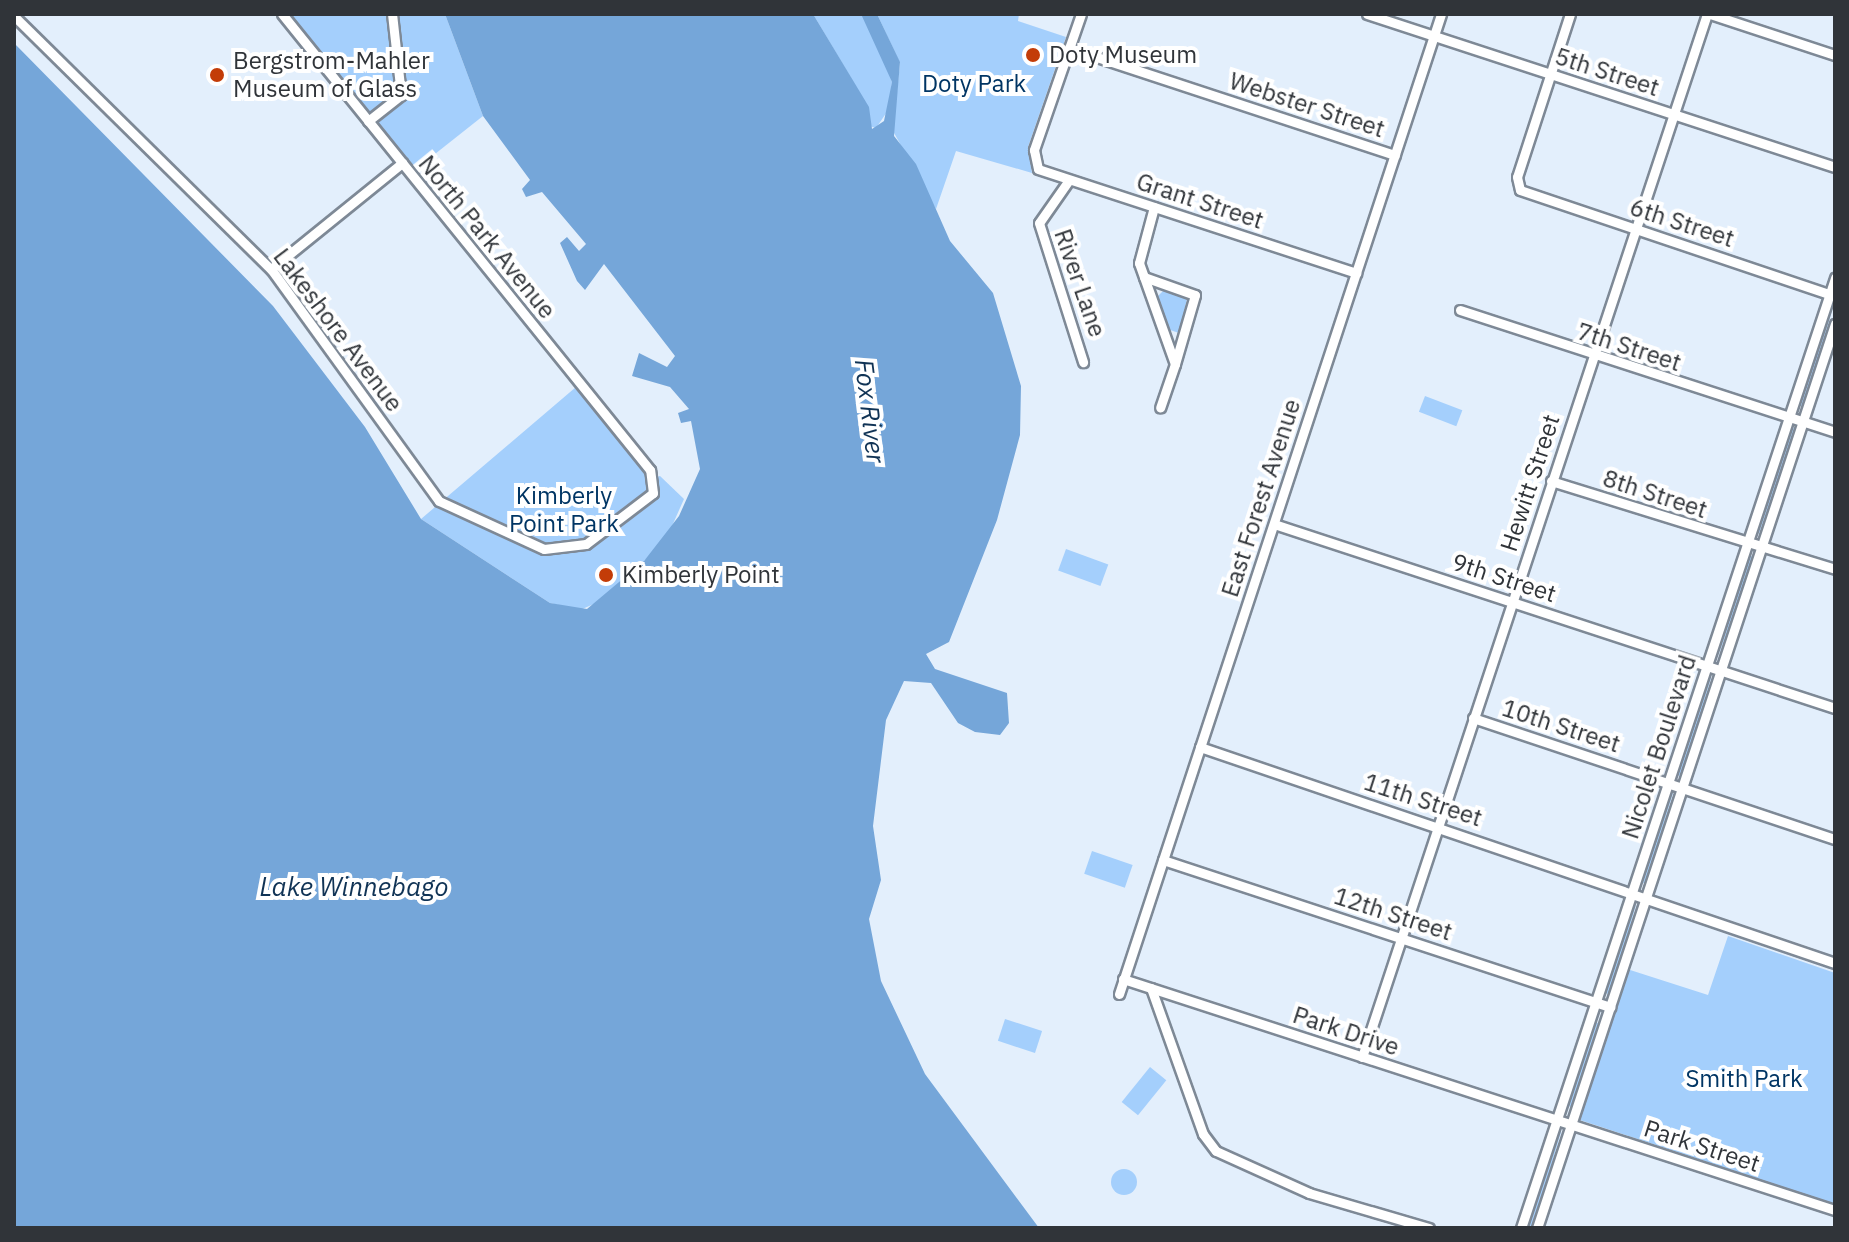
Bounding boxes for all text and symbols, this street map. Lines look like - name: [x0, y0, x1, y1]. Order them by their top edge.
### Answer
- place label: Doty Museum: [1049, 41, 1197, 69]
- street label: 5th Street: [1551, 42, 1663, 102]
- marker: Doty Museum: [1024, 46, 1042, 64]
- place label: Bergstrom-Mahler Museum of Glass: [233, 47, 430, 103]
- marker: Bergstrom-Mahler Museum of Glass: [208, 66, 226, 84]
- street label: Webster Street: [1226, 66, 1388, 144]
- park label: Doty Park: [922, 70, 1026, 98]
- street label: North Park Avenue: [412, 150, 562, 324]
- street label: Grant Street: [1133, 167, 1267, 235]
- street label: 6th Street: [1626, 193, 1738, 253]
- street label: River Lane: [1048, 225, 1112, 341]
- street label: Lakeshore Avenue: [267, 243, 409, 417]
- street label: 7th Street: [1573, 317, 1685, 377]
- water label: Fox River: [848, 357, 892, 465]
- street label: East Forest Avenue: [1215, 395, 1307, 601]
- street label: Hewitt Street: [1494, 411, 1566, 555]
- street label: 8th Street: [1599, 464, 1711, 524]
- park label: Kimberly Point Park: [509, 482, 619, 538]
- street label: 9th Street: [1448, 548, 1560, 608]
- place label: Kimberly Point: [622, 561, 780, 589]
- marker: Kimberly Point: [597, 566, 615, 584]
- street label: Nicolet Boulevard: [1616, 652, 1702, 842]
- street label: 10th Street: [1498, 693, 1624, 759]
- street label: 11th Street: [1360, 767, 1486, 833]
- water label: Lake Winnebago: [259, 871, 449, 903]
- street label: 12th Street: [1330, 881, 1456, 947]
- street label: Park Drive: [1289, 1000, 1403, 1062]
- park label: Smith Park: [1685, 1065, 1803, 1093]
- street label: Park Street: [1640, 1114, 1764, 1178]

